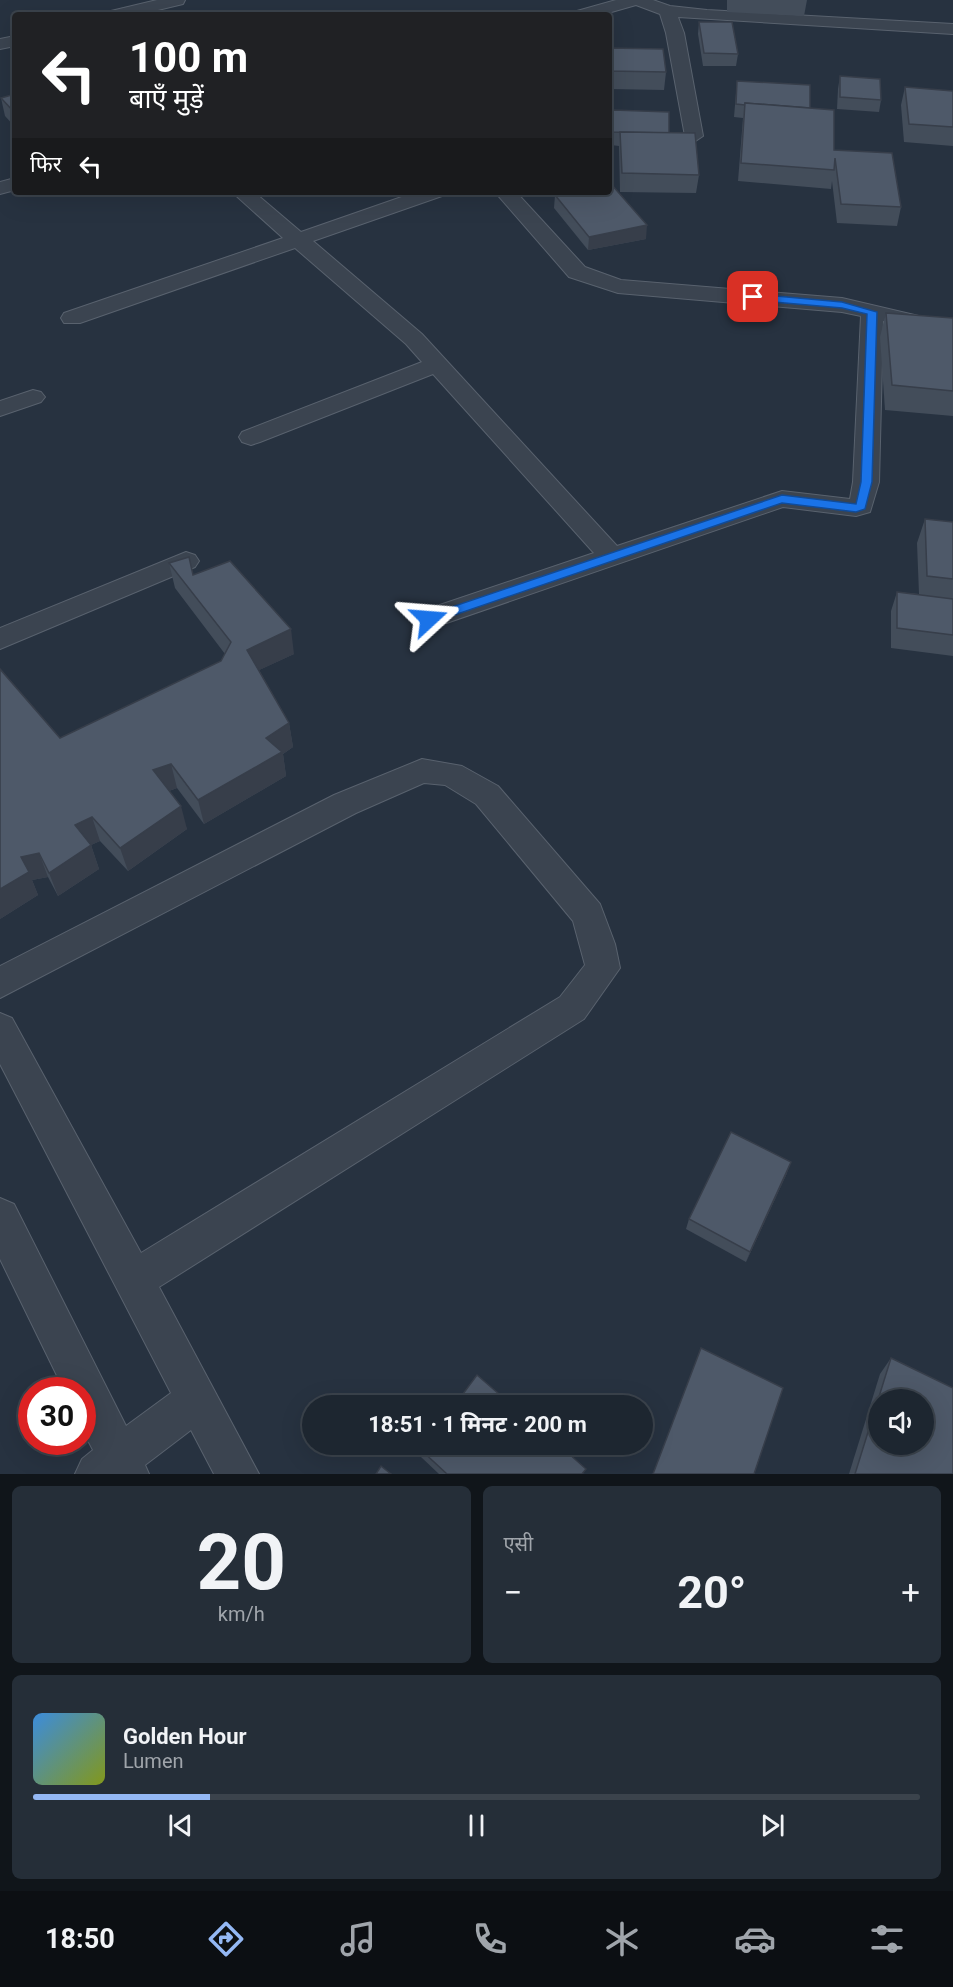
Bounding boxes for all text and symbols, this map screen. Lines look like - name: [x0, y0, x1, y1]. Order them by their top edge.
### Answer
- text: 100 m: [129, 33, 248, 82]
- icon: left: [30, 36, 108, 114]
- text: बाएँ मुड़ें: [129, 83, 204, 115]
- icon: left: [74, 150, 107, 183]
- text: फिर: [30, 152, 62, 177]
- pin: [727, 271, 778, 322]
- icon: arrive: [736, 280, 769, 313]
- position arrow: [397, 587, 461, 651]
- speed limit sign: 30: [18, 1377, 96, 1455]
- map controls: [868, 1389, 934, 1455]
- button: sound: [868, 1389, 934, 1455]
- text: 18:51 · 1 मिनट · 200 m: [368, 1412, 587, 1437]
- text: 20: [196, 1517, 286, 1608]
- text: एसी: [504, 1532, 533, 1556]
- text: 20°: [677, 1566, 746, 1619]
- text: −: [504, 1573, 522, 1612]
- text: +: [901, 1573, 920, 1612]
- text: km/h: [218, 1602, 265, 1626]
- text: Golden Hour: [123, 1724, 247, 1749]
- text: Lumen: [123, 1749, 184, 1773]
- icon: previous: [164, 1809, 197, 1842]
- icon: pause: [460, 1809, 493, 1842]
- icon: next: [756, 1809, 789, 1842]
- icon: directions: [205, 1918, 247, 1960]
- icon: music: [337, 1918, 379, 1960]
- icon: phone: [469, 1918, 511, 1960]
- icon: climate: [601, 1918, 643, 1960]
- icon: car: [734, 1918, 776, 1960]
- icon: filters: [866, 1918, 908, 1960]
- text: 18:50: [45, 1923, 115, 1955]

